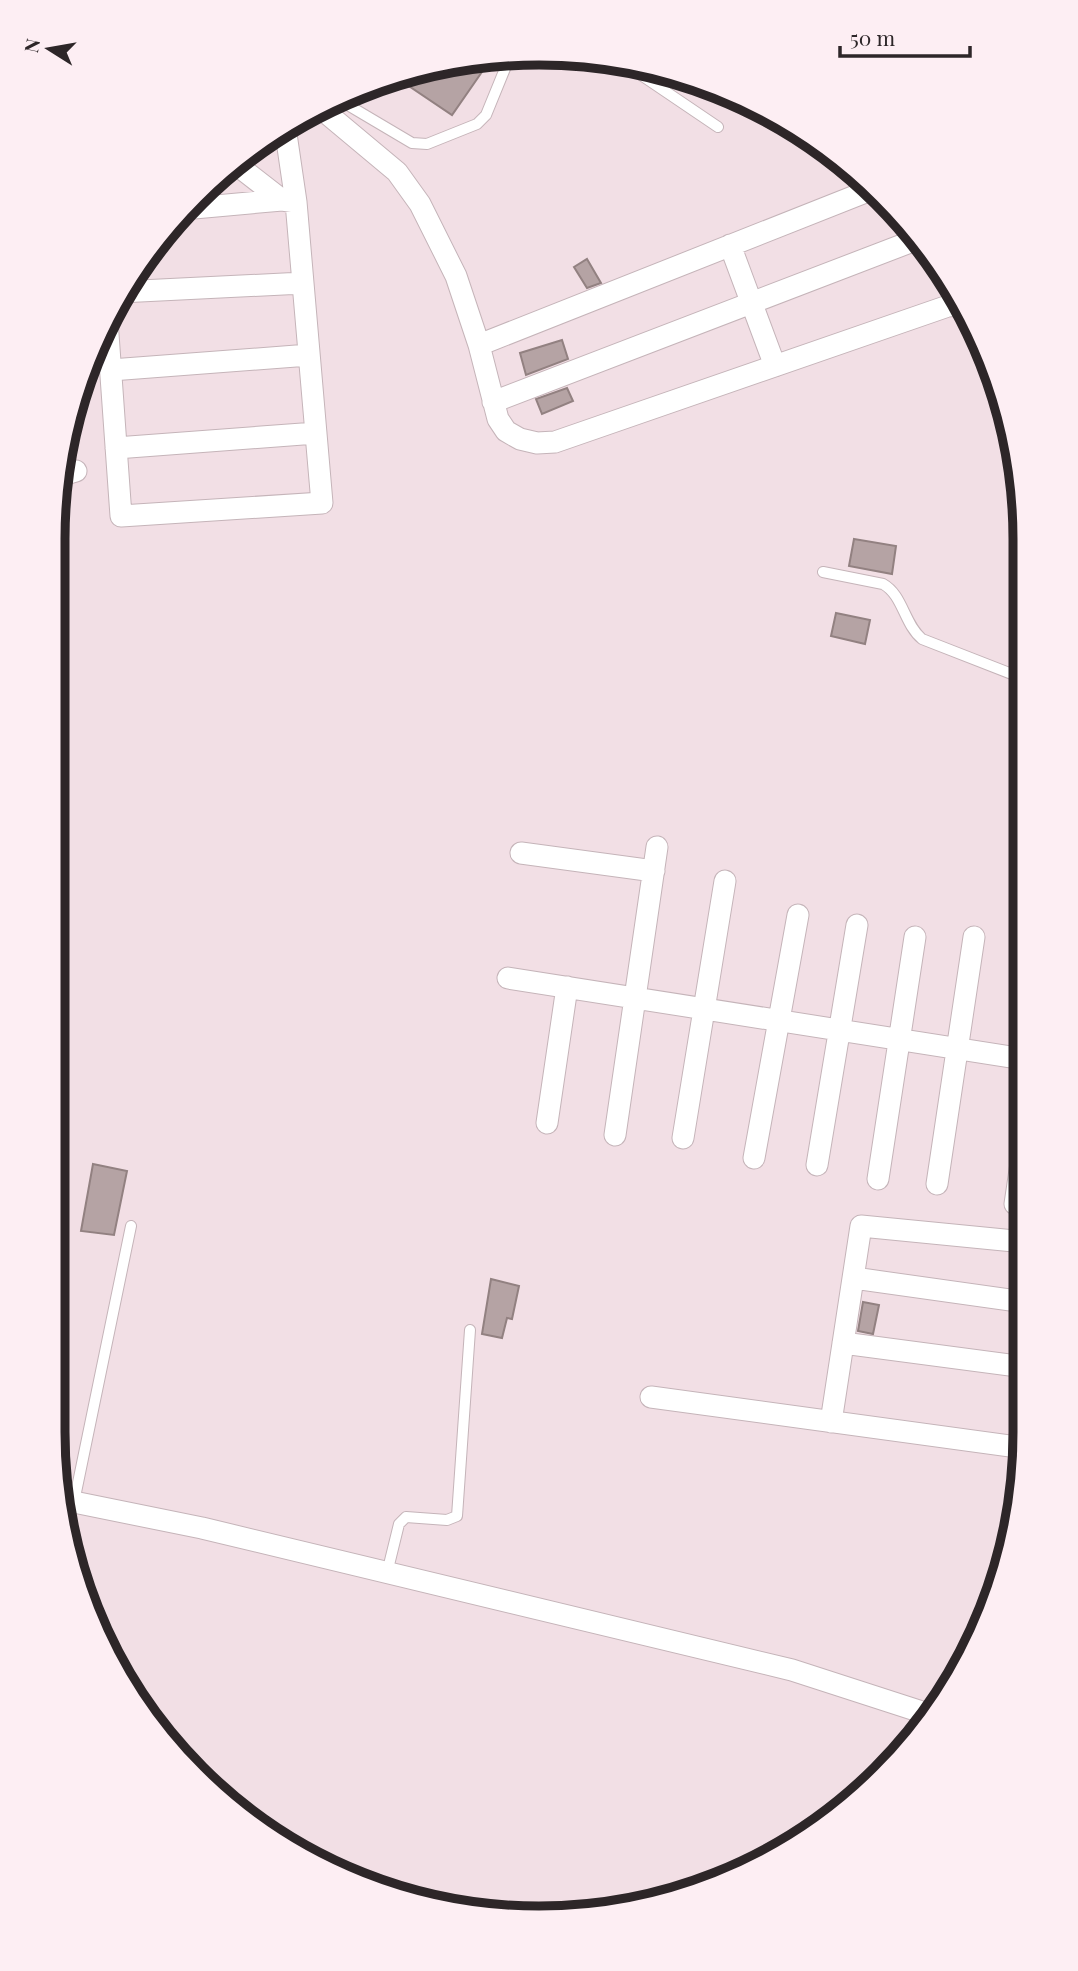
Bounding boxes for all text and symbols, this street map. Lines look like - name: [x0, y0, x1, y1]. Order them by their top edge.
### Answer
- north arrow: [14, 14, 84, 84]
- scale bar: [840, 14, 970, 58]
- text: 50 m: [850, 23, 896, 51]
- text: N: [17, 36, 45, 55]

